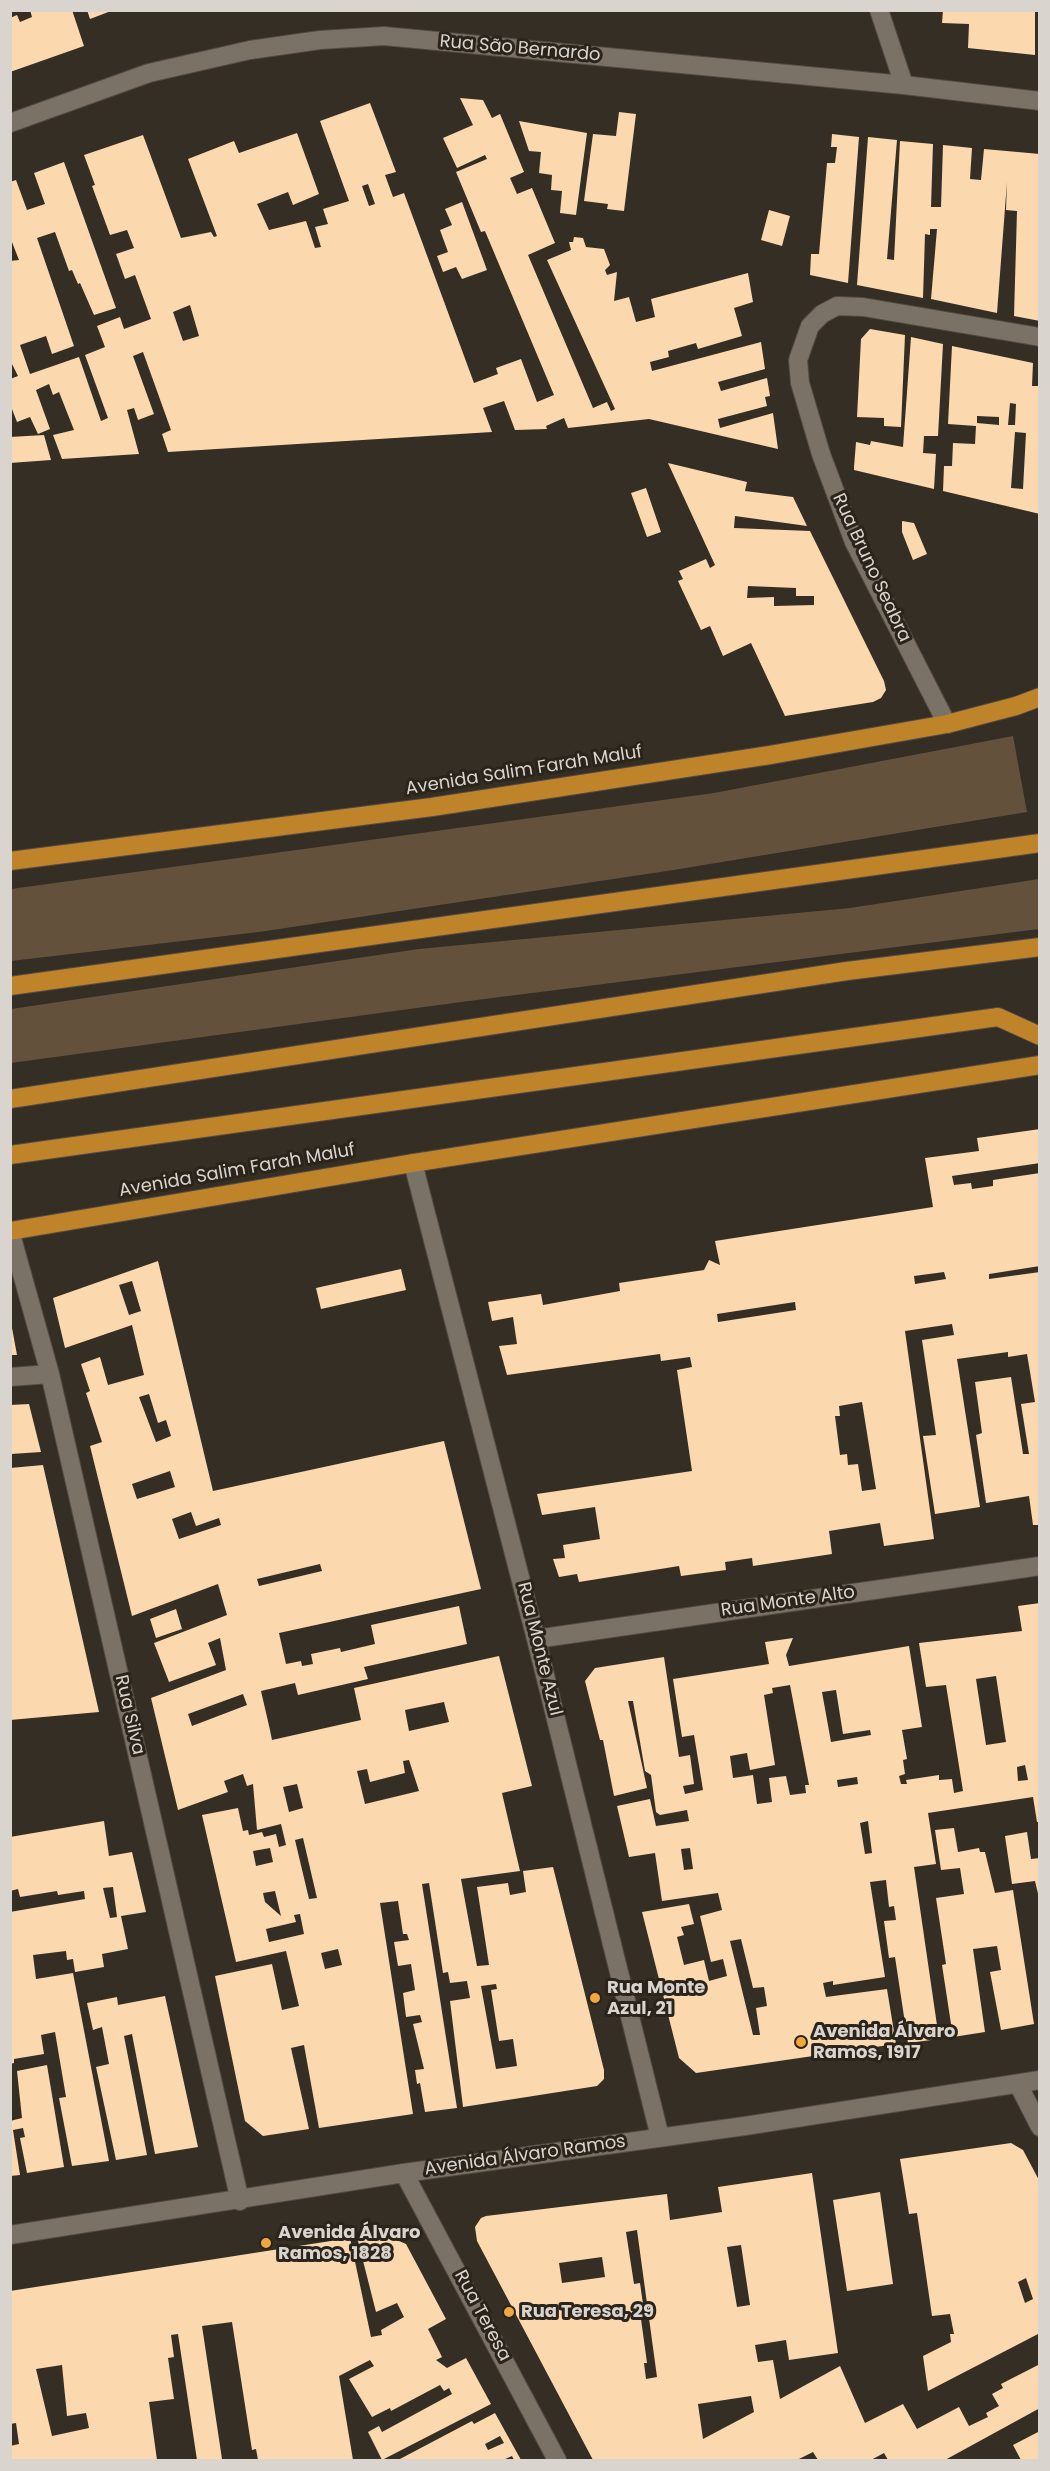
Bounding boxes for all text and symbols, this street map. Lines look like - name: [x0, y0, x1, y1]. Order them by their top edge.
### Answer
- street label: Rua São Bernardo: [439, 31, 601, 67]
- street label: Rua Bruno Seabra: [827, 490, 915, 646]
- street label: Avenida Salim Farah Maluf: [404, 742, 644, 800]
- street label: Avenida Salim Farah Maluf: [117, 1140, 357, 1202]
- street label: Rua Monte Azul: [512, 1580, 566, 1718]
- street label: Rua Monte Alto: [720, 1582, 856, 1622]
- street label: Rua Silva: [109, 1673, 149, 1757]
- place label: Rua Monte Azul, 21: [607, 1977, 705, 2020]
- marker: Rua Monte Azul, 21: [588, 1991, 602, 2005]
- place label: Avenida Álvaro Ramos, 1917: [813, 2021, 956, 2064]
- marker: Avenida Álvaro Ramos, 1917: [794, 2035, 808, 2049]
- street label: Avenida Álvaro Ramos: [423, 2131, 627, 2181]
- place label: Avenida Álvaro Ramos, 1828: [278, 2222, 421, 2264]
- marker: Avenida Álvaro Ramos, 1828: [259, 2236, 273, 2250]
- street label: Rua Teresa: [449, 2267, 515, 2365]
- place label: Rua Teresa, 29: [521, 2301, 654, 2323]
- marker: Rua Teresa, 29: [502, 2305, 516, 2319]

